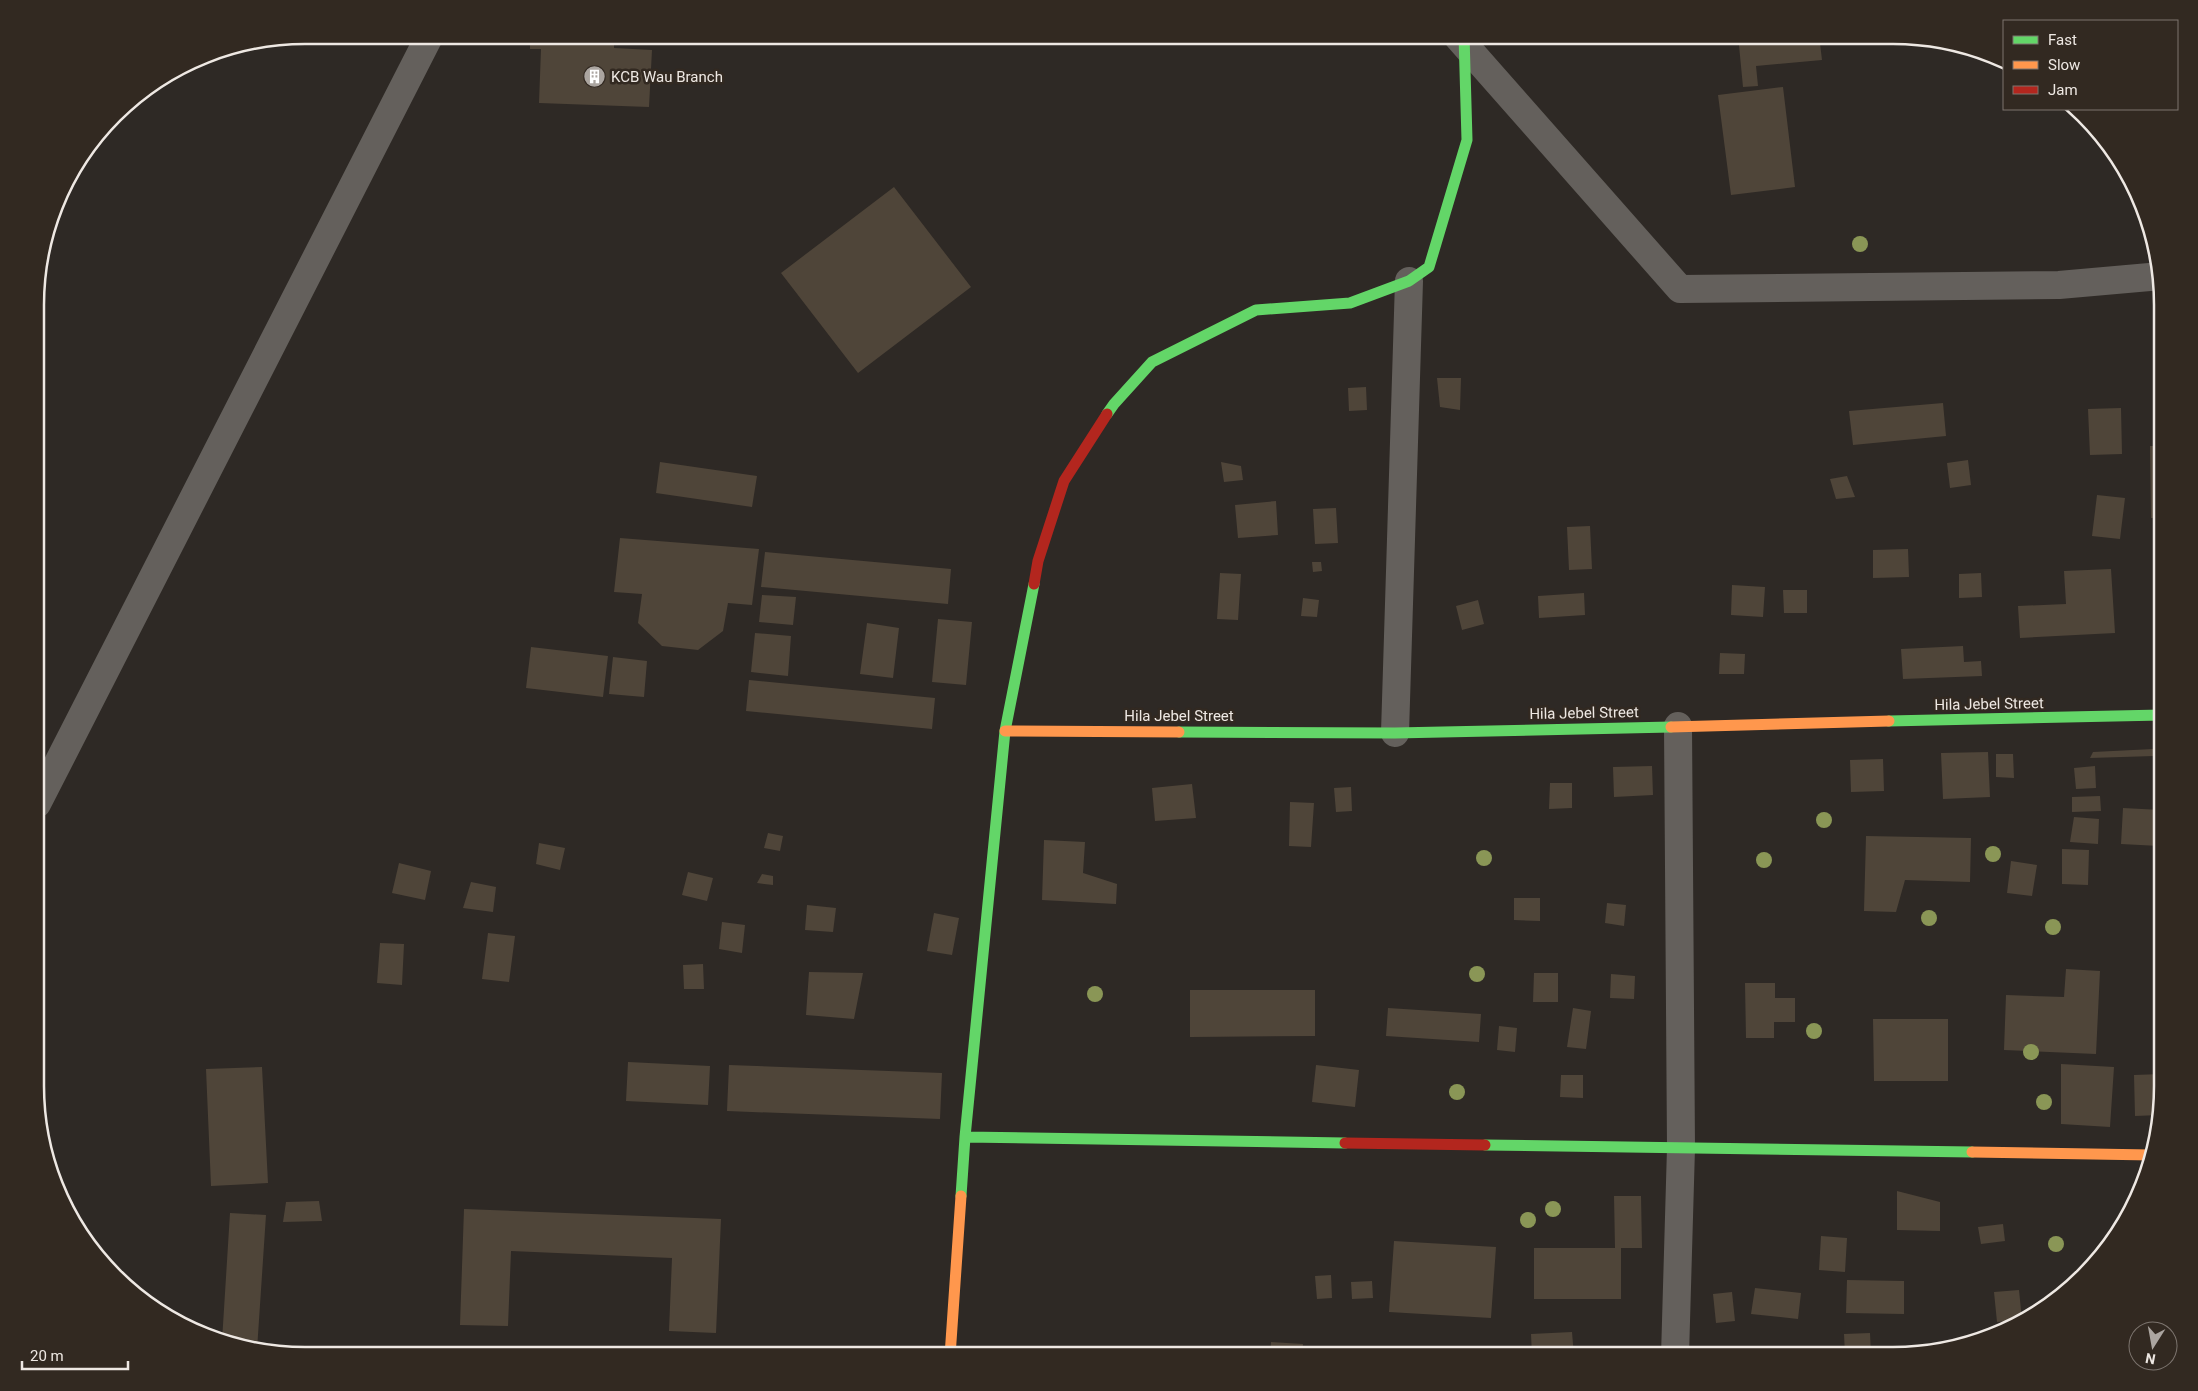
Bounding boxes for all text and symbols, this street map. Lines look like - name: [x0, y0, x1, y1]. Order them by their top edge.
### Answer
- legend: [2003, 20, 2178, 110]
- text: Fast: [2048, 31, 2077, 49]
- text: Slow: [2048, 56, 2080, 74]
- building icon: KCB Wau Branch: [583, 65, 607, 89]
- place label: KCB Wau Branch: [611, 68, 723, 86]
- text: Jam: [2048, 81, 2078, 99]
- street label: Hila Jebel Street: [1934, 694, 2044, 714]
- street label: Hila Jebel Street: [1529, 703, 1639, 723]
- street label: Hila Jebel Street: [1124, 707, 1234, 725]
- north arrow: [2128, 1321, 2178, 1371]
- scale bar: [22, 1338, 129, 1370]
- text: 20 m: [30, 1347, 64, 1365]
- text: N: [2144, 1350, 2157, 1368]

